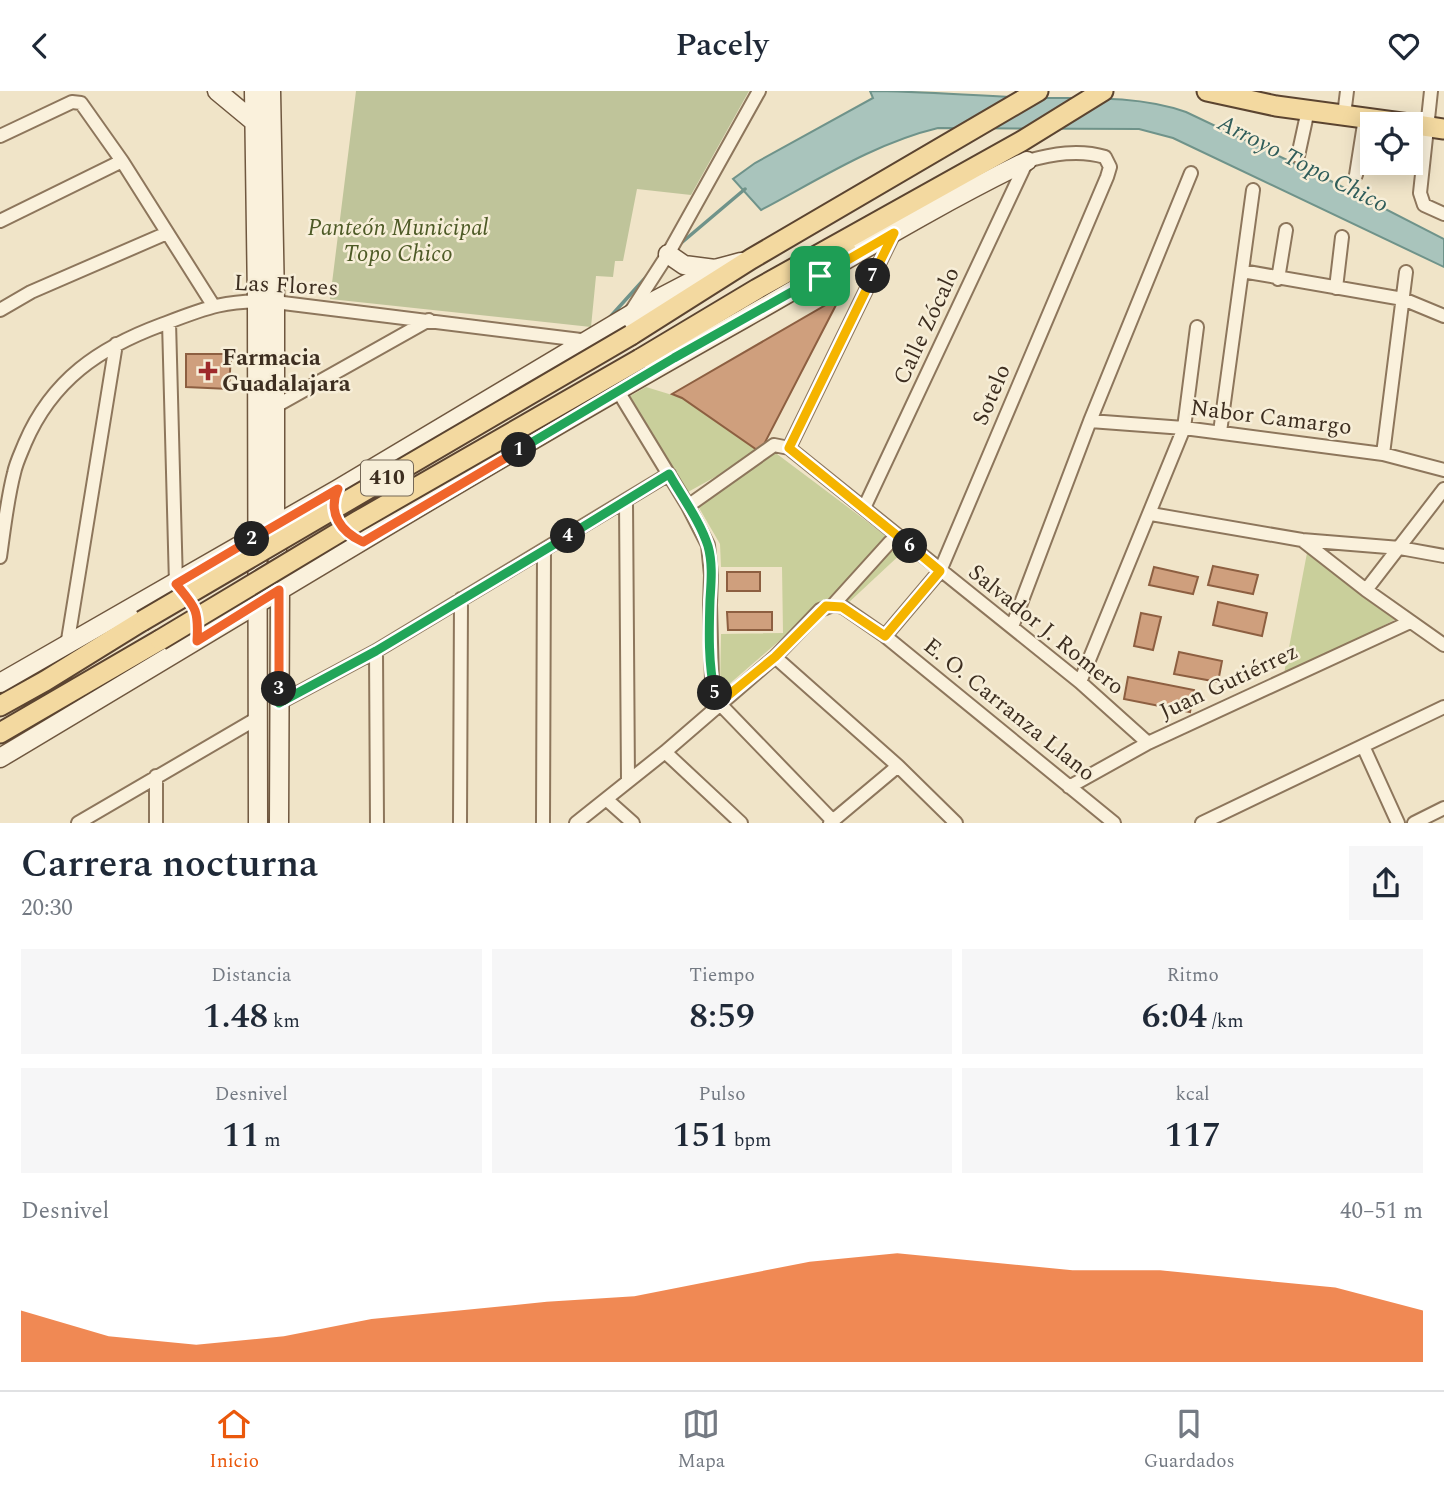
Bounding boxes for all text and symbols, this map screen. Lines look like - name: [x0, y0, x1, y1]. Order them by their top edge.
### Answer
- text: Pacely: [675, 21, 769, 70]
- icon: back: [21, 27, 59, 65]
- icon: heart: [1385, 27, 1423, 65]
- water label: Arroyo Topo Chico: [1210, 105, 1395, 223]
- map controls: [1360, 112, 1423, 175]
- button: locate: [1360, 112, 1423, 175]
- park label: Panteón Municipal Topo Chico: [307, 211, 489, 272]
- pin: [790, 246, 850, 306]
- icon: arrive: [801, 257, 839, 295]
- pin: 7: [856, 259, 890, 293]
- text: 7: [867, 261, 878, 290]
- street label: Calle Zócalo: [884, 261, 970, 391]
- street label: Las Flores: [233, 266, 339, 306]
- place label: Farmacia Guadalajara: [222, 341, 351, 402]
- street label: Sotelo: [963, 359, 1021, 431]
- marker: Farmacia Guadalajara: [200, 363, 216, 379]
- street label: Nabor Camargo: [1188, 391, 1354, 445]
- pin: 1: [502, 433, 536, 467]
- text: 1: [513, 435, 524, 464]
- road number: 410: [361, 461, 413, 495]
- pin: 4: [550, 519, 586, 553]
- pin: 2: [234, 521, 270, 557]
- text: 4: [562, 521, 573, 550]
- text: 2: [246, 524, 257, 553]
- pin: 6: [892, 529, 928, 563]
- text: 6: [904, 531, 915, 560]
- street label: Salvador J. Romero: [960, 556, 1132, 704]
- street label: E. O. Carranza Llano: [915, 629, 1103, 791]
- street label: Juan Gutiérrez: [1154, 635, 1304, 729]
- pin: 3: [262, 671, 296, 707]
- text: 3: [273, 674, 284, 703]
- pin: 5: [698, 675, 732, 711]
- text: 5: [709, 678, 720, 707]
- text: Carrera nocturna: [21, 836, 318, 894]
- button: share: [1349, 846, 1423, 920]
- text: 20:30: [21, 891, 73, 926]
- text: Distancia: [211, 961, 291, 990]
- text: Tiempo: [689, 961, 755, 990]
- text: Ritmo: [1167, 961, 1219, 990]
- text: 1.48: [203, 990, 268, 1043]
- text: 8:59: [689, 990, 755, 1043]
- text: 6:04: [1142, 990, 1207, 1043]
- text: km: [268, 1007, 300, 1036]
- text: /km: [1207, 1007, 1244, 1036]
- text: Desnivel: [215, 1080, 288, 1109]
- text: Pulso: [699, 1080, 745, 1109]
- text: kcal: [1176, 1080, 1210, 1109]
- text: 11: [222, 1109, 260, 1162]
- text: 151: [673, 1109, 729, 1162]
- text: 117: [1165, 1109, 1221, 1162]
- text: m: [260, 1126, 281, 1155]
- text: bpm: [729, 1126, 771, 1155]
- text: Desnivel: [21, 1194, 109, 1229]
- text: 40–51 m: [1340, 1194, 1423, 1229]
- tab: Inicio: [209, 1405, 259, 1476]
- tab: Mapa: [677, 1405, 725, 1476]
- tab: Guardados: [1144, 1405, 1235, 1476]

